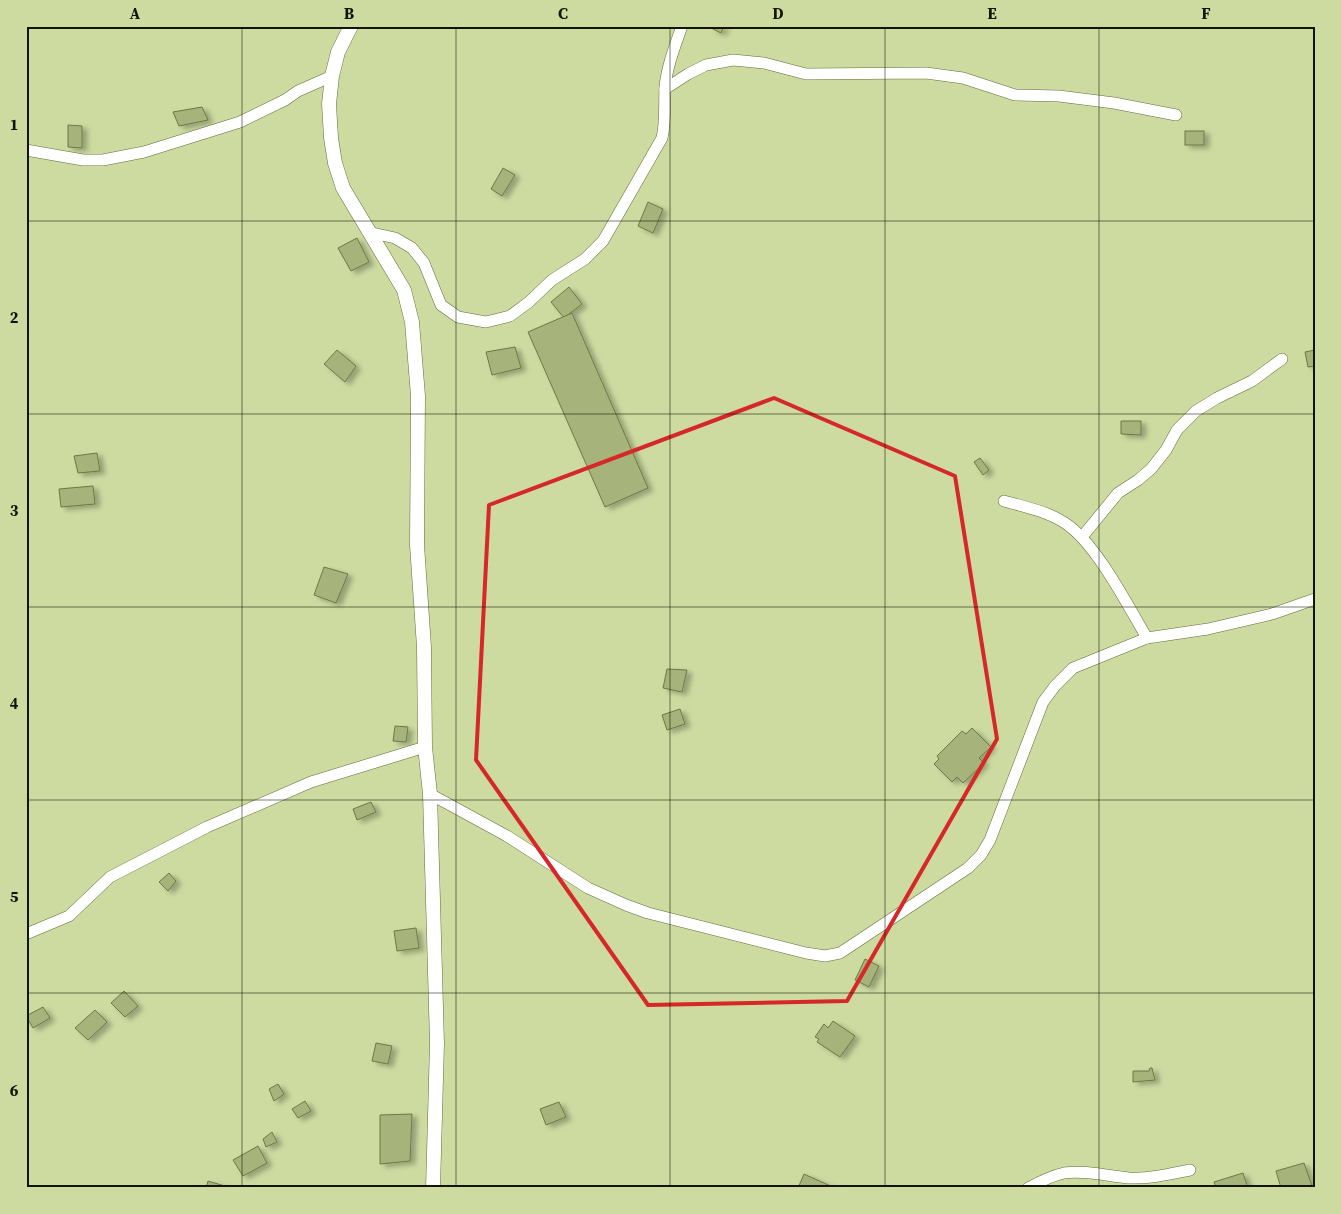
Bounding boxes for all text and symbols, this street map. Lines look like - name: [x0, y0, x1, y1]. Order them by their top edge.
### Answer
- text: A: [130, 2, 141, 24]
- text: B: [344, 2, 355, 24]
- text: C: [558, 2, 568, 24]
- text: D: [772, 2, 784, 24]
- text: E: [987, 2, 997, 24]
- text: F: [1201, 2, 1211, 24]
- text: 1: [10, 113, 18, 135]
- text: 2: [10, 306, 19, 328]
- text: 3: [10, 499, 19, 521]
- text: 4: [10, 692, 19, 714]
- text: 5: [10, 885, 19, 907]
- text: 6: [10, 1079, 19, 1101]

